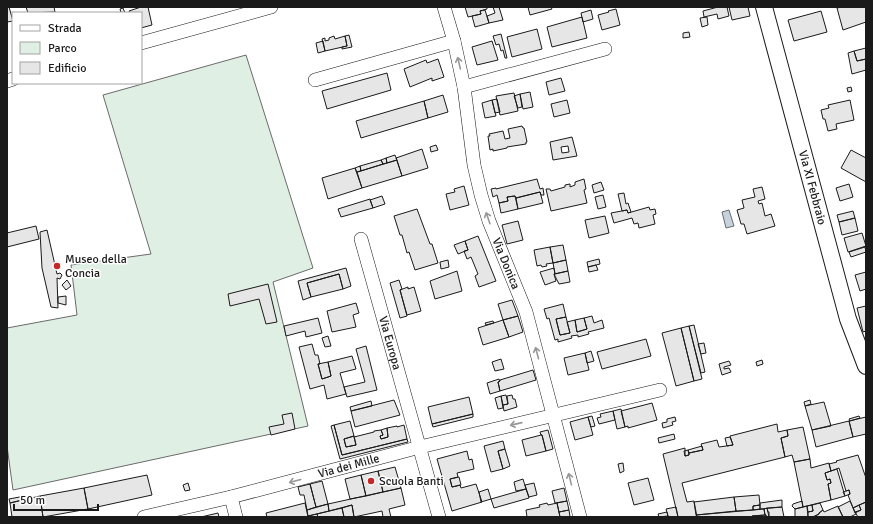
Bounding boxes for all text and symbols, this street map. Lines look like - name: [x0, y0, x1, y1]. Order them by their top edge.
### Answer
- legend: [12, 12, 142, 84]
- text: Strada: [48, 21, 82, 36]
- text: Parco: [48, 41, 77, 56]
- one-way arrow: [455, 57, 463, 70]
- text: Edificio: [48, 61, 86, 76]
- street label: Via XI Febbraio: [795, 149, 830, 227]
- one-way arrow: [484, 212, 491, 225]
- street label: Via Donica: [489, 235, 523, 292]
- place label: Museo della Concia: [65, 252, 127, 281]
- marker: Museo della Concia: [52, 261, 62, 271]
- street label: Via Europa: [376, 314, 405, 372]
- one-way arrow: [533, 347, 540, 360]
- one-way arrow: [510, 421, 523, 429]
- street label: Via dei Mille: [316, 451, 381, 481]
- one-way arrow: [566, 473, 573, 486]
- place label: Scuola Banti: [379, 474, 444, 489]
- marker: Scuola Banti: [366, 476, 376, 486]
- one-way arrow: [289, 477, 302, 485]
- scale bar: [14, 486, 98, 512]
- text: 50 m: [20, 493, 45, 508]

